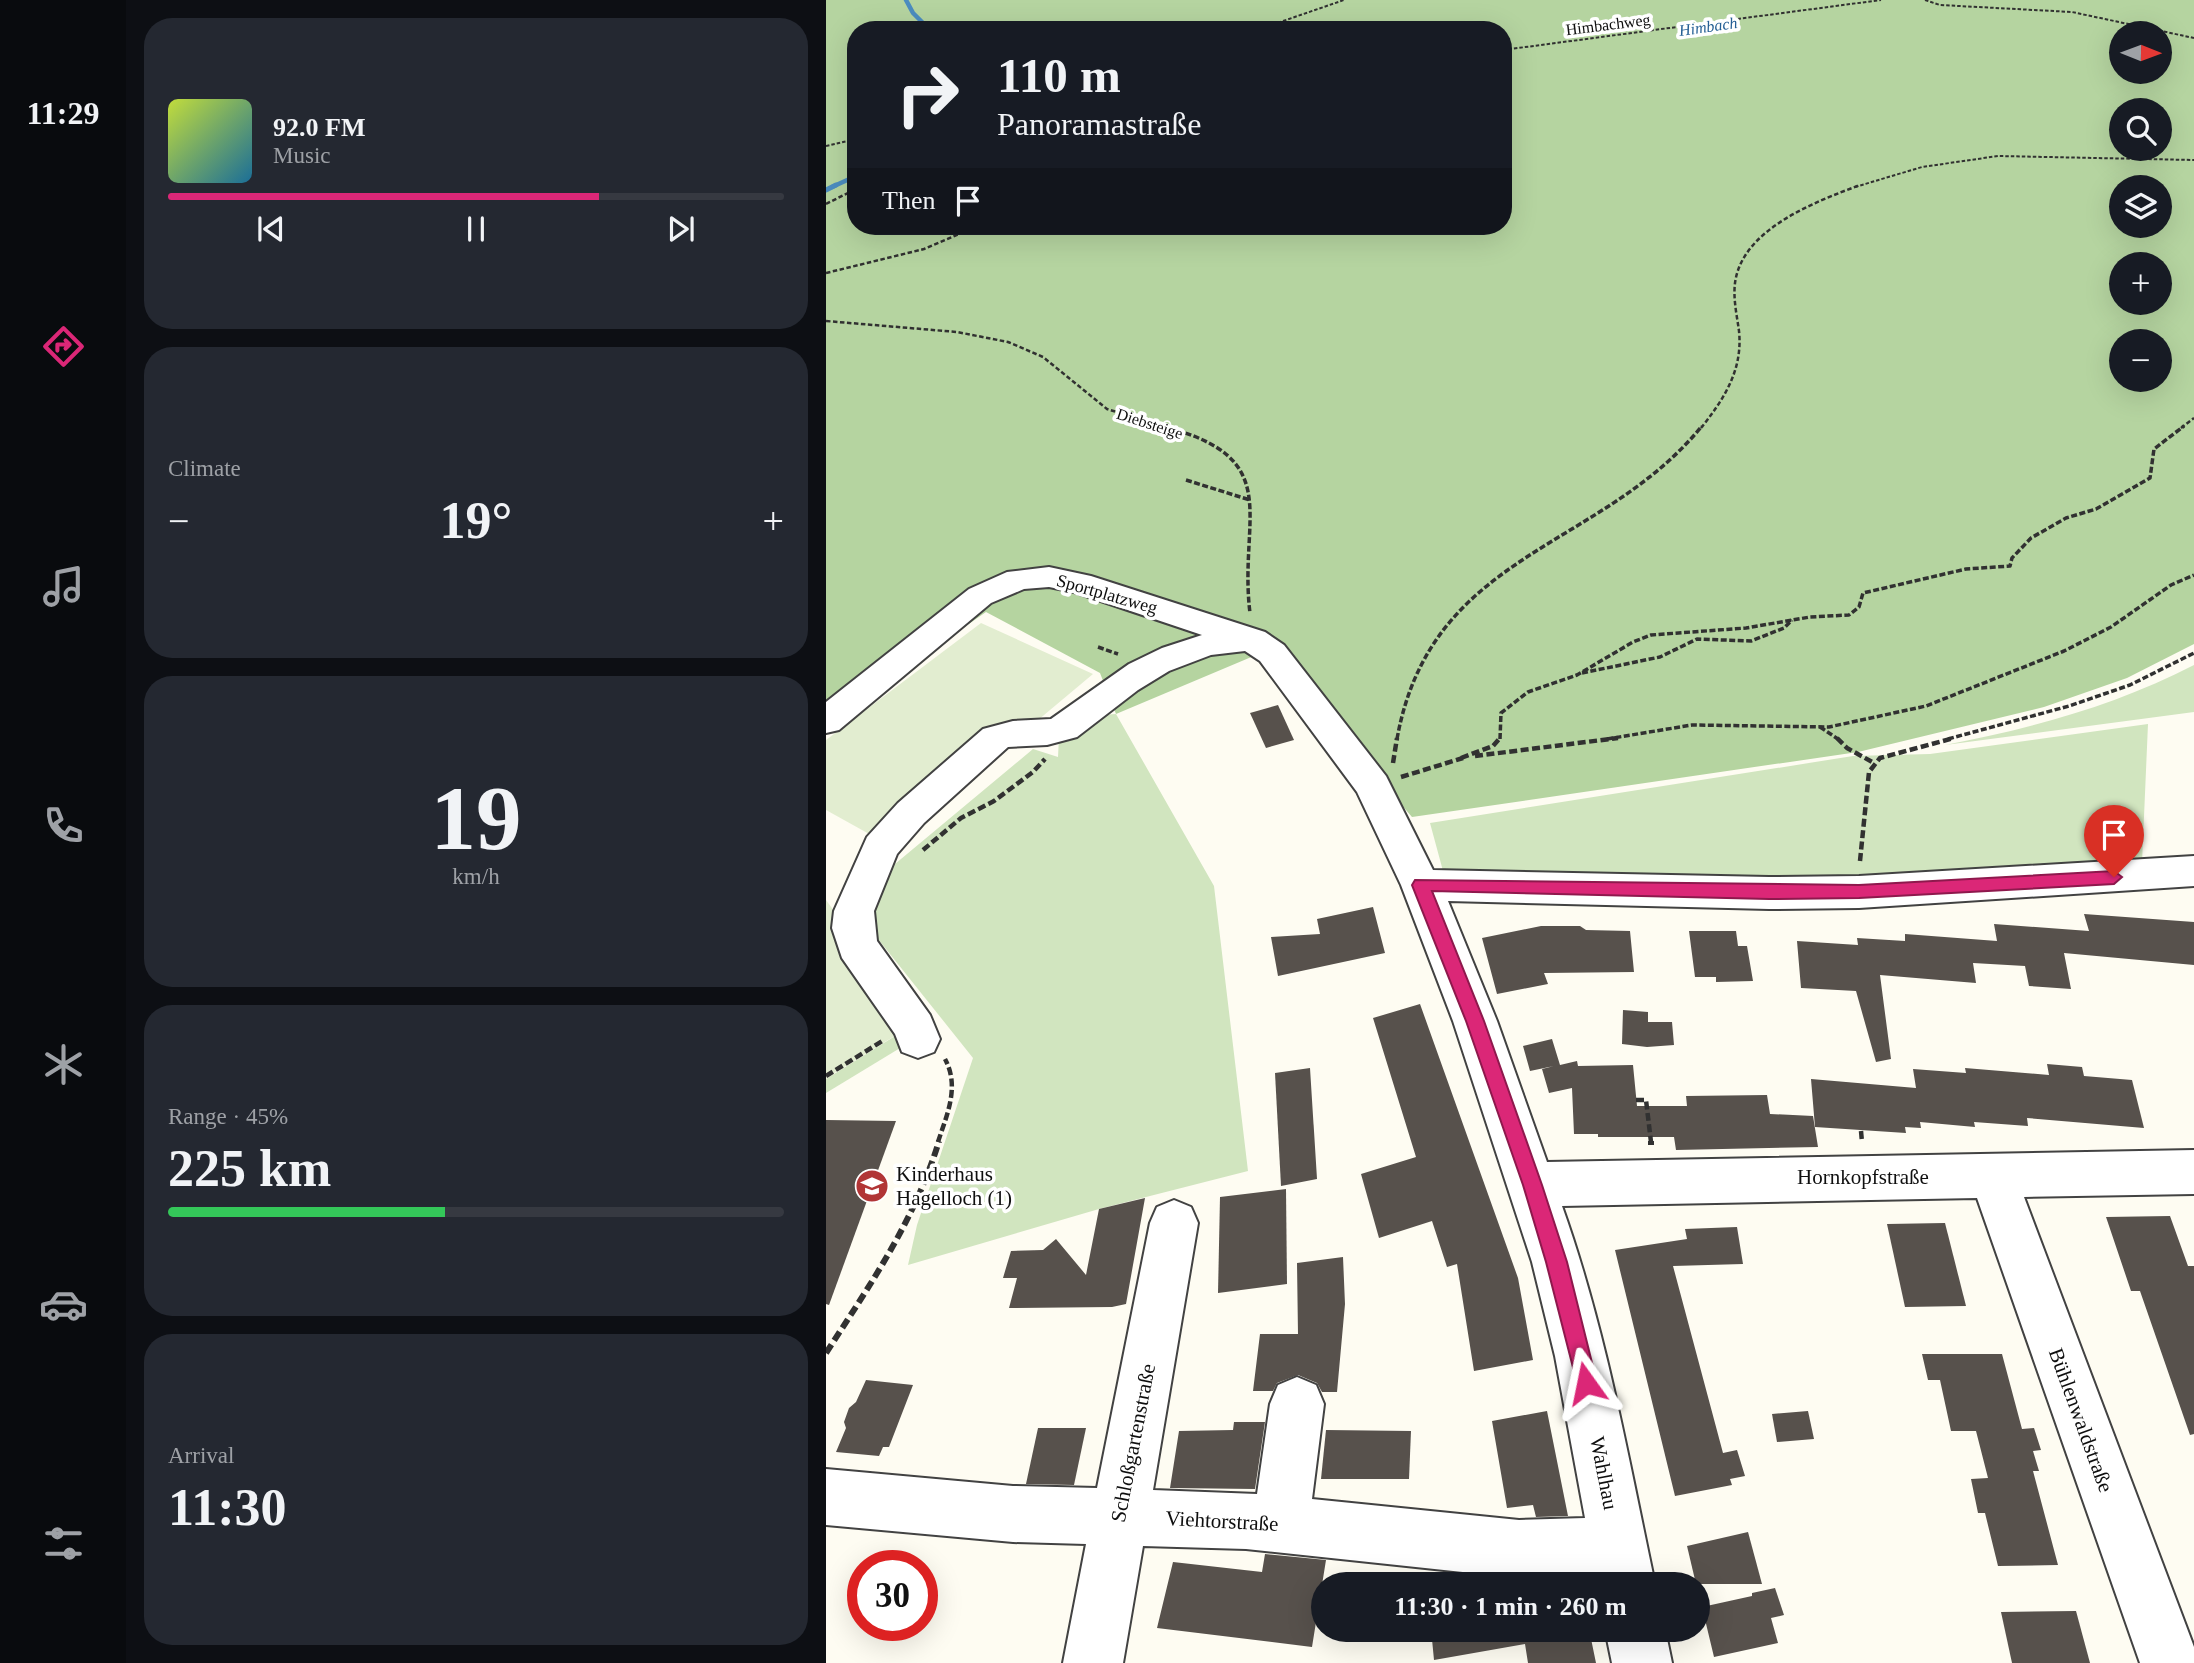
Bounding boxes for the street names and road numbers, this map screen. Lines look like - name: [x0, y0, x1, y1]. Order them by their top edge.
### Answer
- street label: Himbachweg: [1565, 11, 1652, 39]
- street label: Diebsteige: [1114, 405, 1185, 443]
- street label: Sportplatzweg: [1054, 570, 1160, 618]
- street label: Hornkopfstraße: [1797, 1165, 1929, 1189]
- street label: Bühlenwaldstraße: [2044, 1345, 2118, 1495]
- street label: Schloßgartenstraße: [1106, 1362, 1160, 1524]
- street label: Wahlhau: [1585, 1434, 1623, 1512]
- street label: Viehtorstraße: [1165, 1506, 1279, 1536]

